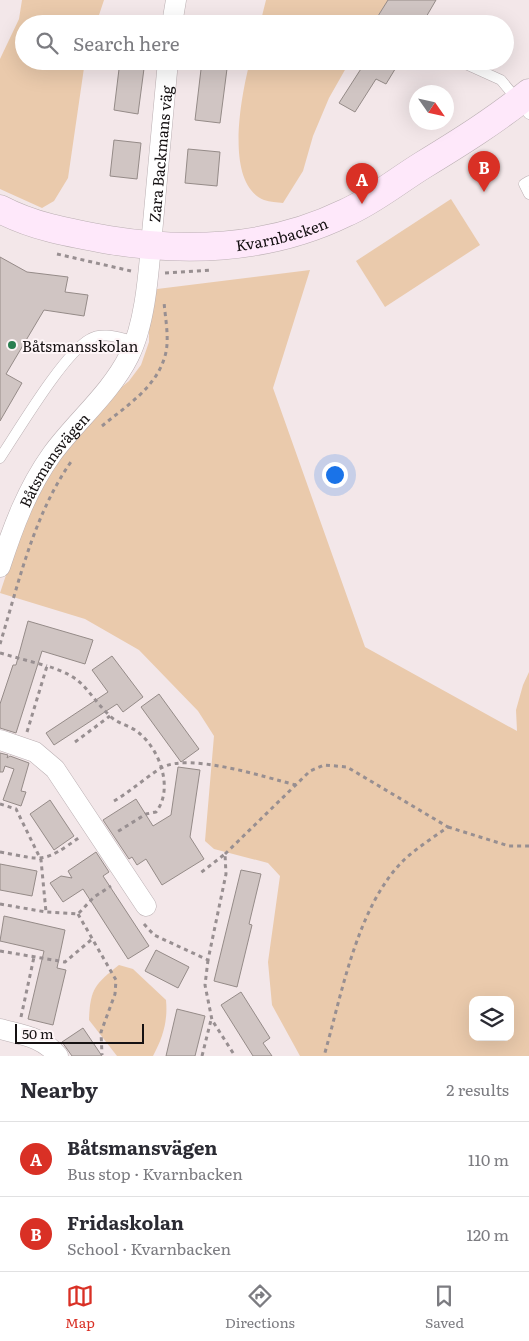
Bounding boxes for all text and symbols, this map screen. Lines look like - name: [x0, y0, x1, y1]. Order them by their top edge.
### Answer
- search box: [15, 15, 514, 70]
- icon: search: [33, 29, 61, 57]
- text: Search here: [73, 29, 180, 57]
- street label: Zara Backmans väg: [142, 84, 177, 224]
- north arrow: [409, 85, 454, 130]
- pin: B: [468, 151, 500, 192]
- pin: A: [346, 163, 378, 204]
- street label: Kvarnbacken: [234, 210, 331, 256]
- place label: Båtsmansskolan: [22, 334, 138, 357]
- marker: Båtsmansskolan: [6, 339, 18, 351]
- street label: Båtsmansvägen: [12, 407, 94, 511]
- your location: [322, 462, 348, 488]
- map controls: [469, 996, 514, 1041]
- button: layers: [469, 996, 514, 1041]
- scale bar: [15, 1021, 144, 1044]
- text: 50 m: [22, 1023, 54, 1043]
- text: Nearby: [20, 1073, 98, 1104]
- text: 2 results: [446, 1077, 509, 1101]
- text: Båtsmansvägen: [67, 1133, 217, 1161]
- text: A: [30, 1147, 42, 1171]
- text: 110 m: [468, 1147, 509, 1171]
- text: Bus stop · Kvarnbacken: [67, 1161, 243, 1185]
- text: Fridaskolan: [67, 1208, 184, 1236]
- text: B: [30, 1222, 42, 1246]
- text: 120 m: [466, 1222, 509, 1246]
- text: School · Kvarnbacken: [67, 1236, 231, 1260]
- tab: Map: [65, 1282, 95, 1332]
- tab: Directions: [225, 1282, 295, 1332]
- tab: Saved: [425, 1282, 464, 1332]

